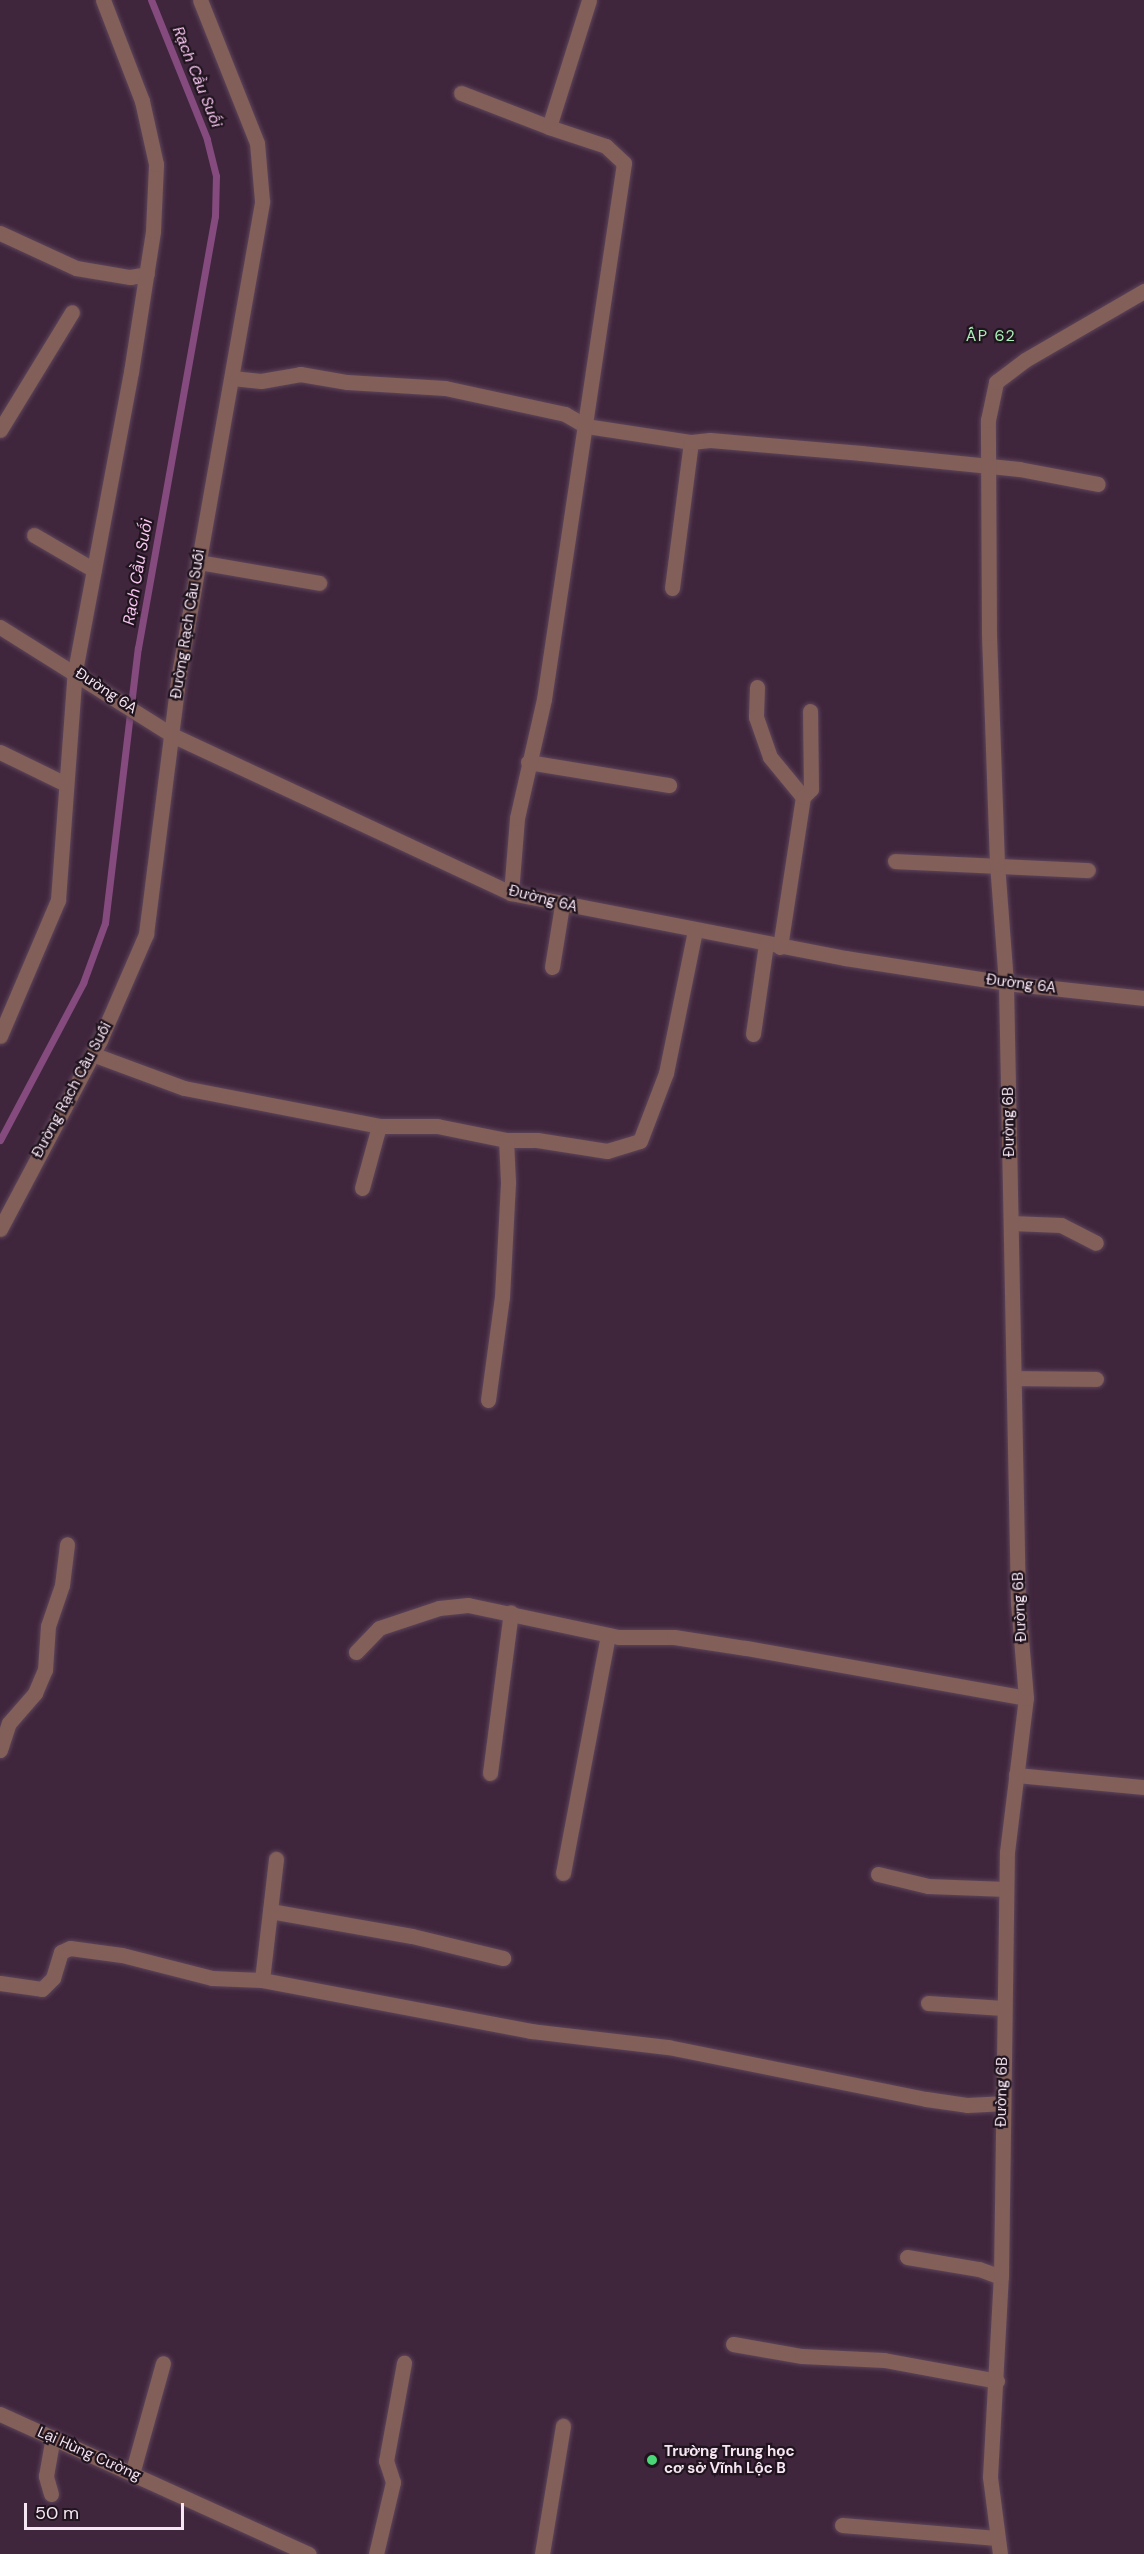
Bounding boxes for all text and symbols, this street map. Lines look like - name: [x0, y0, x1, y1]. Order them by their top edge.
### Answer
- water label: Rạch Cầu Suối: [168, 24, 226, 130]
- district label: ẤP 62: [966, 326, 1016, 346]
- water label: Rạch Cầu Suối: [119, 517, 157, 627]
- street label: Đường Rạch Cầu Suối: [167, 548, 209, 700]
- street label: Đường 6A: [72, 664, 140, 718]
- street label: Đường 6A: [507, 882, 579, 916]
- street label: Đường 6A: [985, 971, 1057, 997]
- street label: Đường Rạch Cầu Suối: [29, 1019, 115, 1161]
- street label: Đường 6B: [999, 1087, 1019, 1157]
- street label: Đường 6B: [1009, 1572, 1031, 1642]
- street label: Đường 6B: [992, 2057, 1012, 2127]
- street label: Lại Hùng Cường: [35, 2423, 143, 2485]
- place label: Trường Trung học cơ sở Vĩnh Lộc B: [664, 2442, 795, 2477]
- marker: Trường Trung học cơ sở Vĩnh Lộc B: [645, 2453, 659, 2467]
- scale bar: [27, 2491, 188, 2529]
- text: 50 m: [35, 2501, 79, 2525]

